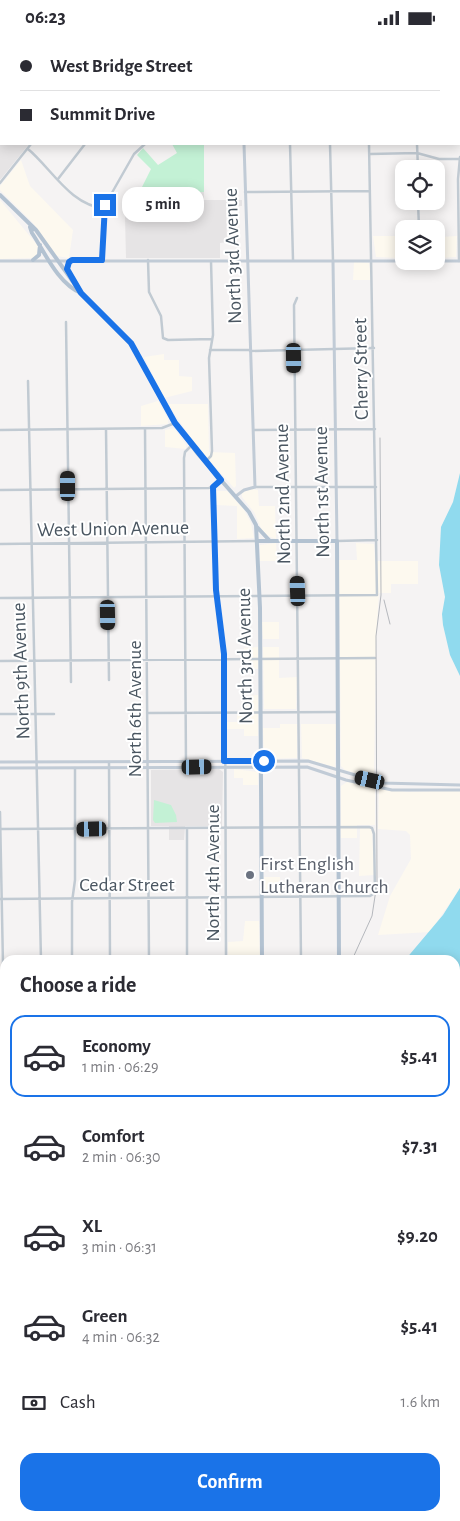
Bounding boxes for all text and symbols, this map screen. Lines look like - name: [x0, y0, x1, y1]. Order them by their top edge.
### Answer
- text: 06:23: [25, 8, 66, 27]
- text: West Bridge Street: [50, 57, 192, 76]
- text: Summit Drive: [50, 105, 155, 124]
- map controls: [395, 160, 445, 270]
- button: locate: [395, 160, 445, 210]
- callout: 5 min: [122, 187, 205, 223]
- street label: North 3rd Avenue: [221, 188, 245, 324]
- route end: [94, 194, 116, 216]
- text: 5 min: [146, 196, 180, 212]
- button: layers: [395, 220, 445, 270]
- street label: Cherry Street: [350, 317, 372, 420]
- car: [286, 343, 301, 373]
- street label: North 2nd Avenue: [272, 423, 294, 565]
- street label: North 1st Avenue: [311, 426, 333, 558]
- car: [60, 471, 75, 501]
- street label: West Union Avenue: [37, 518, 189, 540]
- car: [289, 576, 306, 606]
- street label: North 3rd Avenue: [234, 588, 256, 724]
- car: [100, 600, 115, 630]
- street label: North 9th Avenue: [9, 602, 33, 740]
- street label: North 6th Avenue: [125, 640, 145, 778]
- route start: [253, 750, 275, 772]
- car: [181, 759, 212, 775]
- car: [353, 769, 386, 791]
- street label: North 4th Avenue: [203, 804, 223, 942]
- car: [76, 821, 107, 837]
- place label: First English Lutheran Church: [260, 854, 389, 897]
- marker: First English Lutheran Church: [244, 869, 256, 881]
- street label: Cedar Street: [79, 875, 175, 895]
- text: Choose a ride: [20, 974, 136, 996]
- icon: car: [22, 1034, 67, 1079]
- text: Economy: [82, 1037, 151, 1056]
- text: $5.41: [400, 1047, 438, 1066]
- text: 1 min · 06:29: [82, 1059, 158, 1075]
- icon: car: [22, 1124, 67, 1169]
- text: Comfort: [82, 1127, 144, 1146]
- text: $7.31: [402, 1137, 438, 1156]
- text: 2 min · 06:30: [82, 1149, 160, 1165]
- icon: car: [22, 1214, 67, 1259]
- text: XL: [82, 1217, 102, 1236]
- text: $9.20: [397, 1227, 438, 1246]
- text: 3 min · 06:31: [82, 1239, 157, 1255]
- icon: car: [22, 1304, 67, 1349]
- text: Green: [82, 1307, 128, 1326]
- text: $5.41: [400, 1317, 438, 1336]
- text: 4 min · 06:32: [82, 1329, 160, 1345]
- icon: cash: [20, 1389, 48, 1417]
- text: Cash: [60, 1393, 96, 1412]
- text: 1.6 km: [401, 1394, 440, 1410]
- button: Confirm: [20, 1453, 440, 1511]

